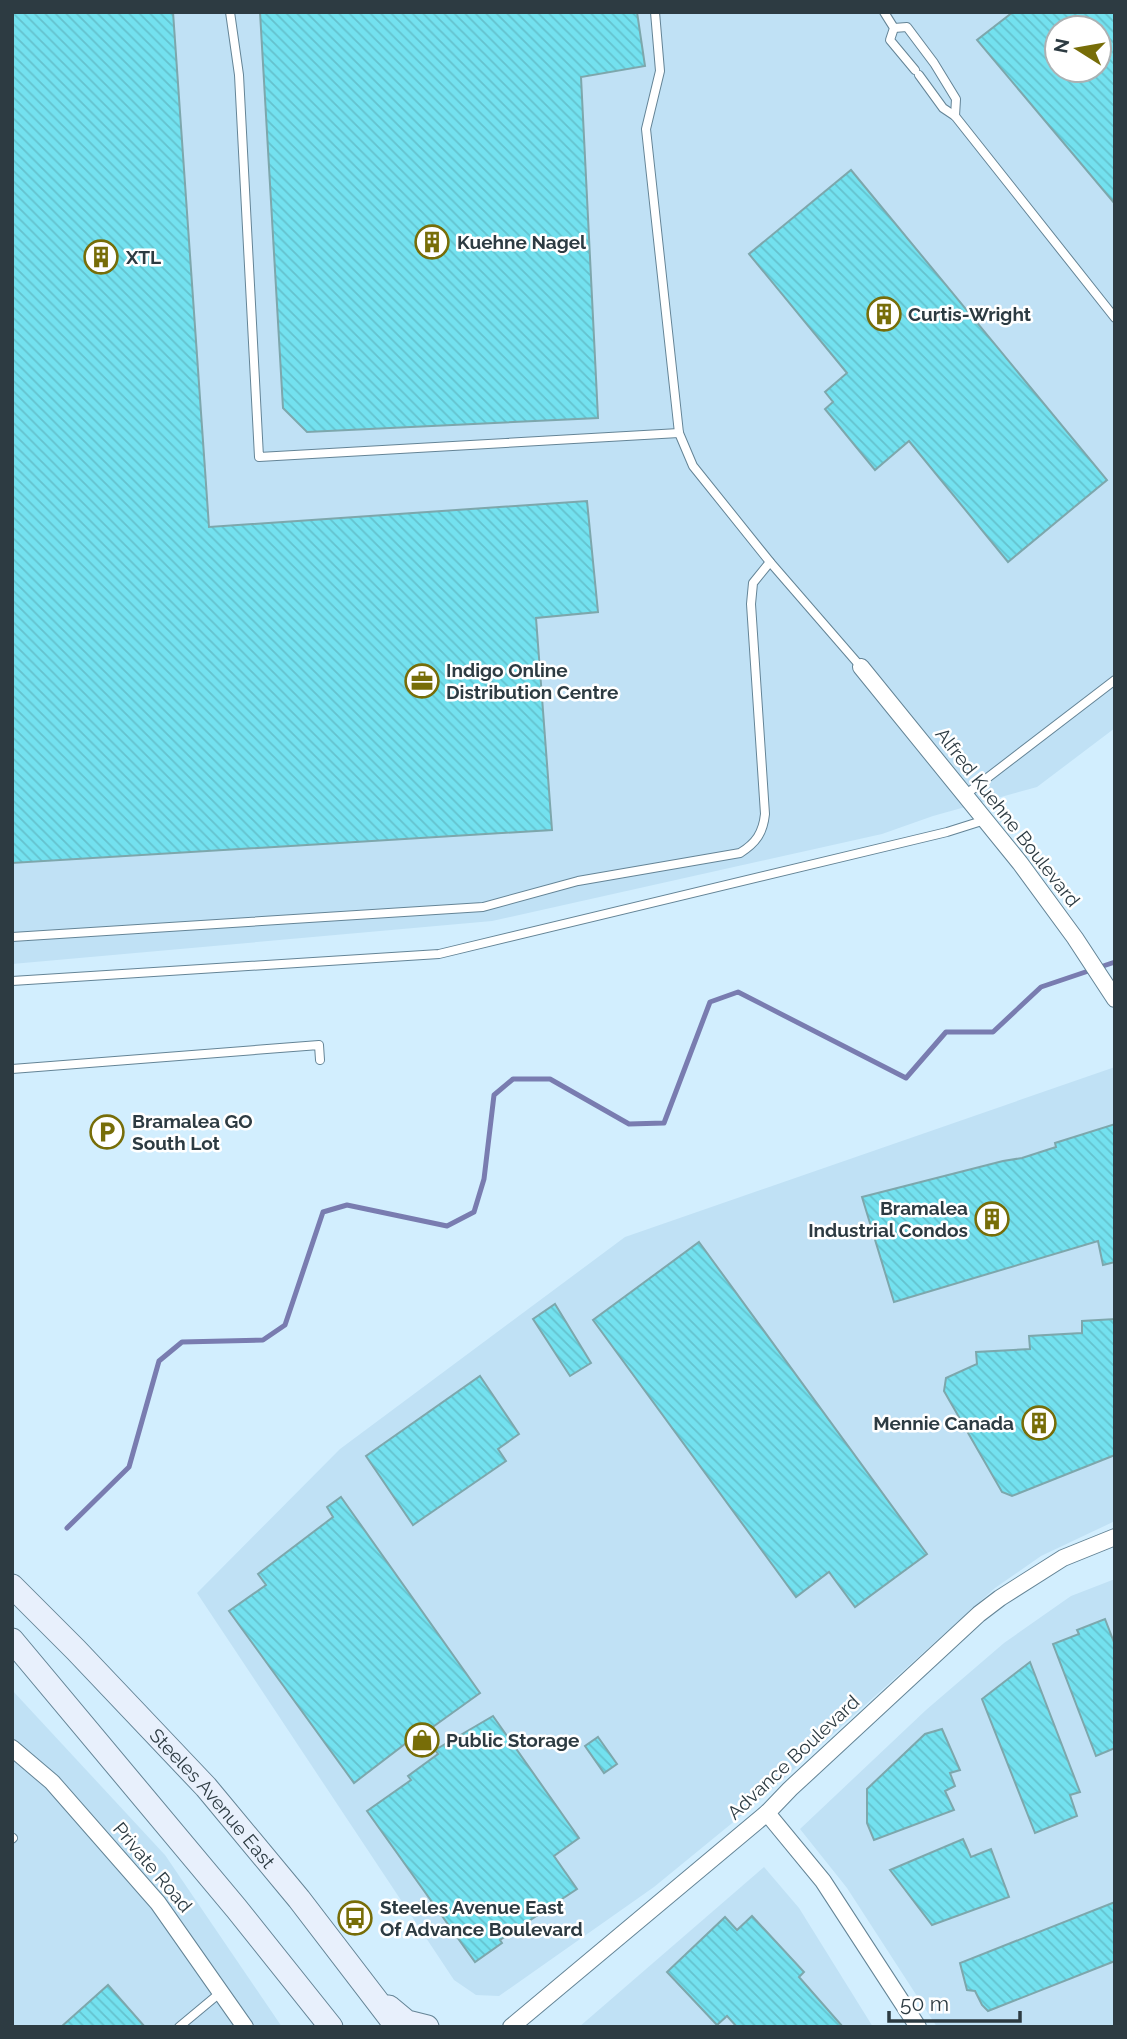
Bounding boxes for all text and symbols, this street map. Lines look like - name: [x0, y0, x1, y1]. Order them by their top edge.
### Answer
- north arrow: [1043, 14, 1113, 84]
- text: N: [1049, 37, 1073, 55]
- building icon: Kuehne Nagel: [413, 223, 451, 261]
- place label: Kuehne Nagel: [457, 231, 587, 253]
- building icon: XTL: [82, 238, 120, 276]
- place label: XTL: [125, 246, 161, 268]
- building icon: Curtis-Wright: [865, 295, 903, 333]
- place label: Curtis-Wright: [908, 303, 1032, 325]
- place label: Indigo Online Distribution Centre: [446, 659, 618, 703]
- office icon: Indigo Online Distribution Centre: [403, 662, 441, 700]
- street label: Alfred Kuehne Boulevard: [931, 723, 1085, 911]
- place label: Bramalea GO South Lot: [132, 1110, 253, 1154]
- parking icon: Bramalea GO South Lot: [88, 1113, 126, 1151]
- place label: Bramalea Industrial Condos: [808, 1197, 968, 1241]
- building icon: Bramalea Industrial Condos: [973, 1200, 1011, 1238]
- building icon: Mennie Canada: [1020, 1404, 1058, 1442]
- place label: Mennie Canada: [873, 1412, 1014, 1434]
- street label: Advance Boulevard: [723, 1690, 863, 1824]
- shop icon: Public Storage: [403, 1721, 441, 1759]
- street label: Steeles Avenue East: [145, 1724, 280, 1873]
- place label: Public Storage: [446, 1729, 580, 1751]
- street label: Private Road: [109, 1818, 197, 1916]
- place label: Steeles Avenue East Of Advance Boulevard: [380, 1896, 583, 1940]
- bus stop icon: Steeles Avenue East Of Advance Boulevard: [336, 1899, 374, 1937]
- scale bar: [889, 1980, 1020, 2024]
- text: 50 m: [900, 1991, 949, 2016]

